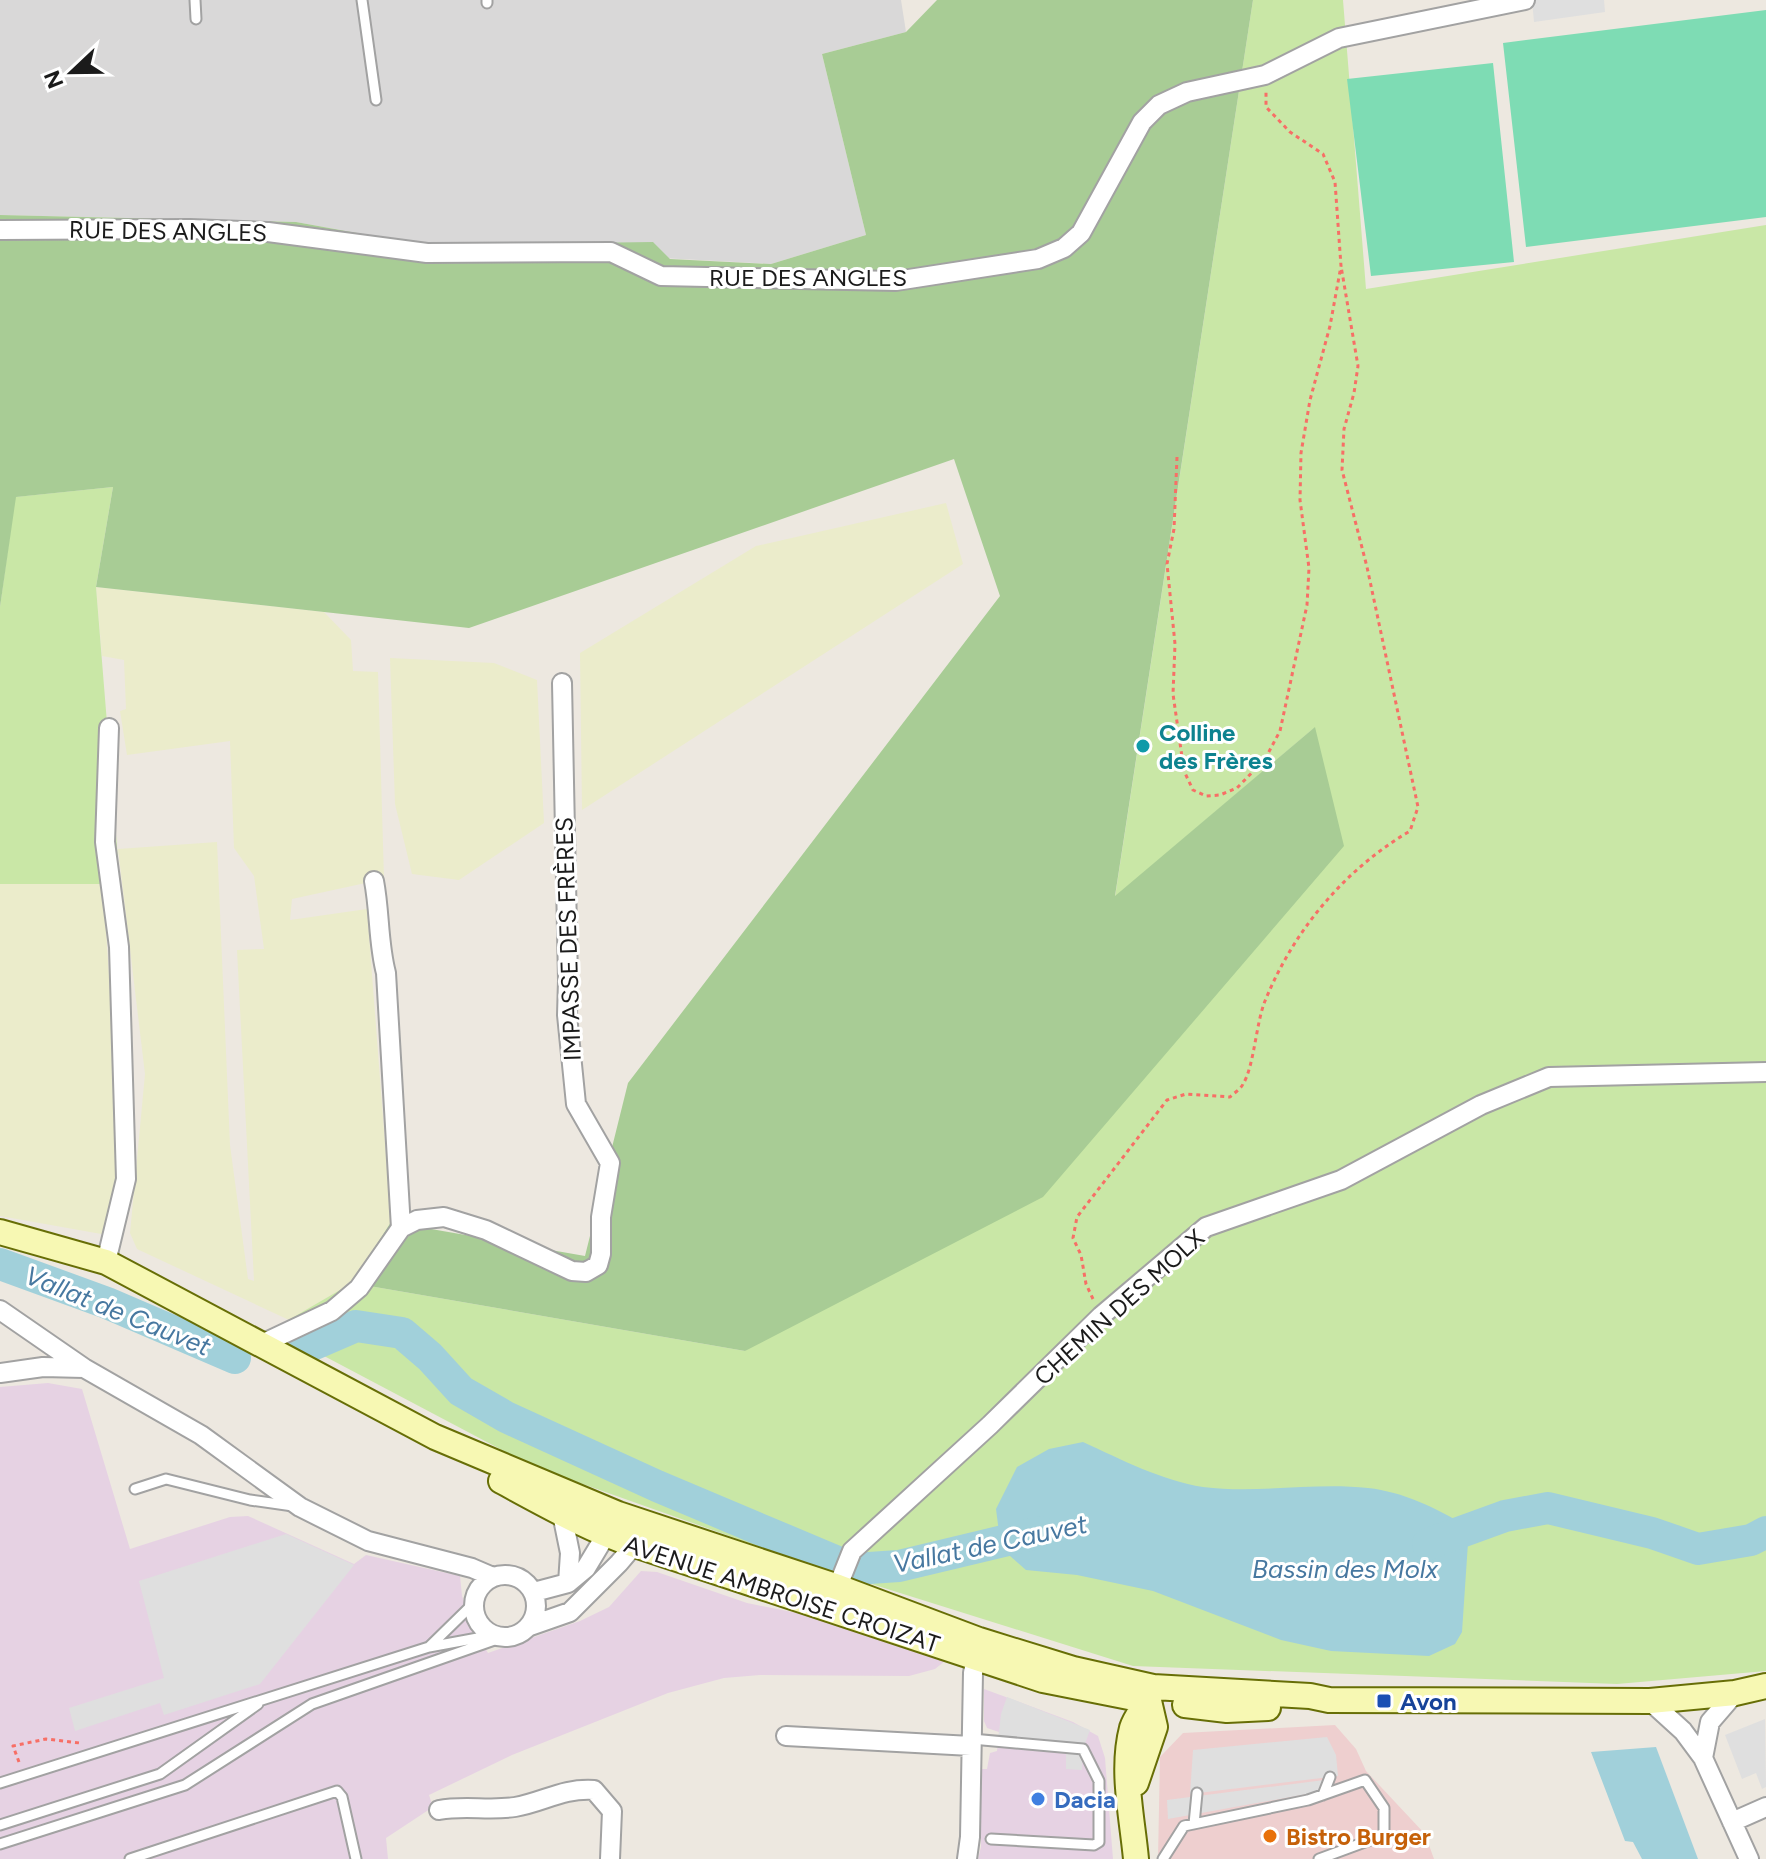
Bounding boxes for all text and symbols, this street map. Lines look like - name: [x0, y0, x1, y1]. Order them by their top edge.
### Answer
- north arrow: [32, 32, 112, 112]
- text: N: [38, 66, 70, 92]
- street label: RUE DES ANGLES: [69, 215, 267, 247]
- street label: RUE DES ANGLES: [709, 263, 907, 292]
- place label: Colline des Frères: [1159, 718, 1273, 775]
- marker: Colline des Frères: [1134, 737, 1152, 755]
- street label: IMPASSE DES FRÈRES: [549, 816, 587, 1062]
- street label: CHEMIN DES MOLX: [1028, 1223, 1210, 1391]
- water label: Vallat de Cauvet: [20, 1259, 216, 1363]
- water label: Vallat de Cauvet: [890, 1508, 1091, 1580]
- street label: AVENUE AMBROISE CROIZAT: [621, 1529, 943, 1659]
- water label: Bassin des Molx: [1252, 1553, 1439, 1585]
- place label: Avon: [1400, 1687, 1457, 1716]
- marker: Avon: [1375, 1692, 1393, 1710]
- place label: Dacia: [1054, 1785, 1116, 1814]
- marker: Dacia: [1029, 1790, 1047, 1808]
- place label: Bistro Burger: [1286, 1822, 1431, 1851]
- marker: Bistro Burger: [1261, 1827, 1279, 1845]

